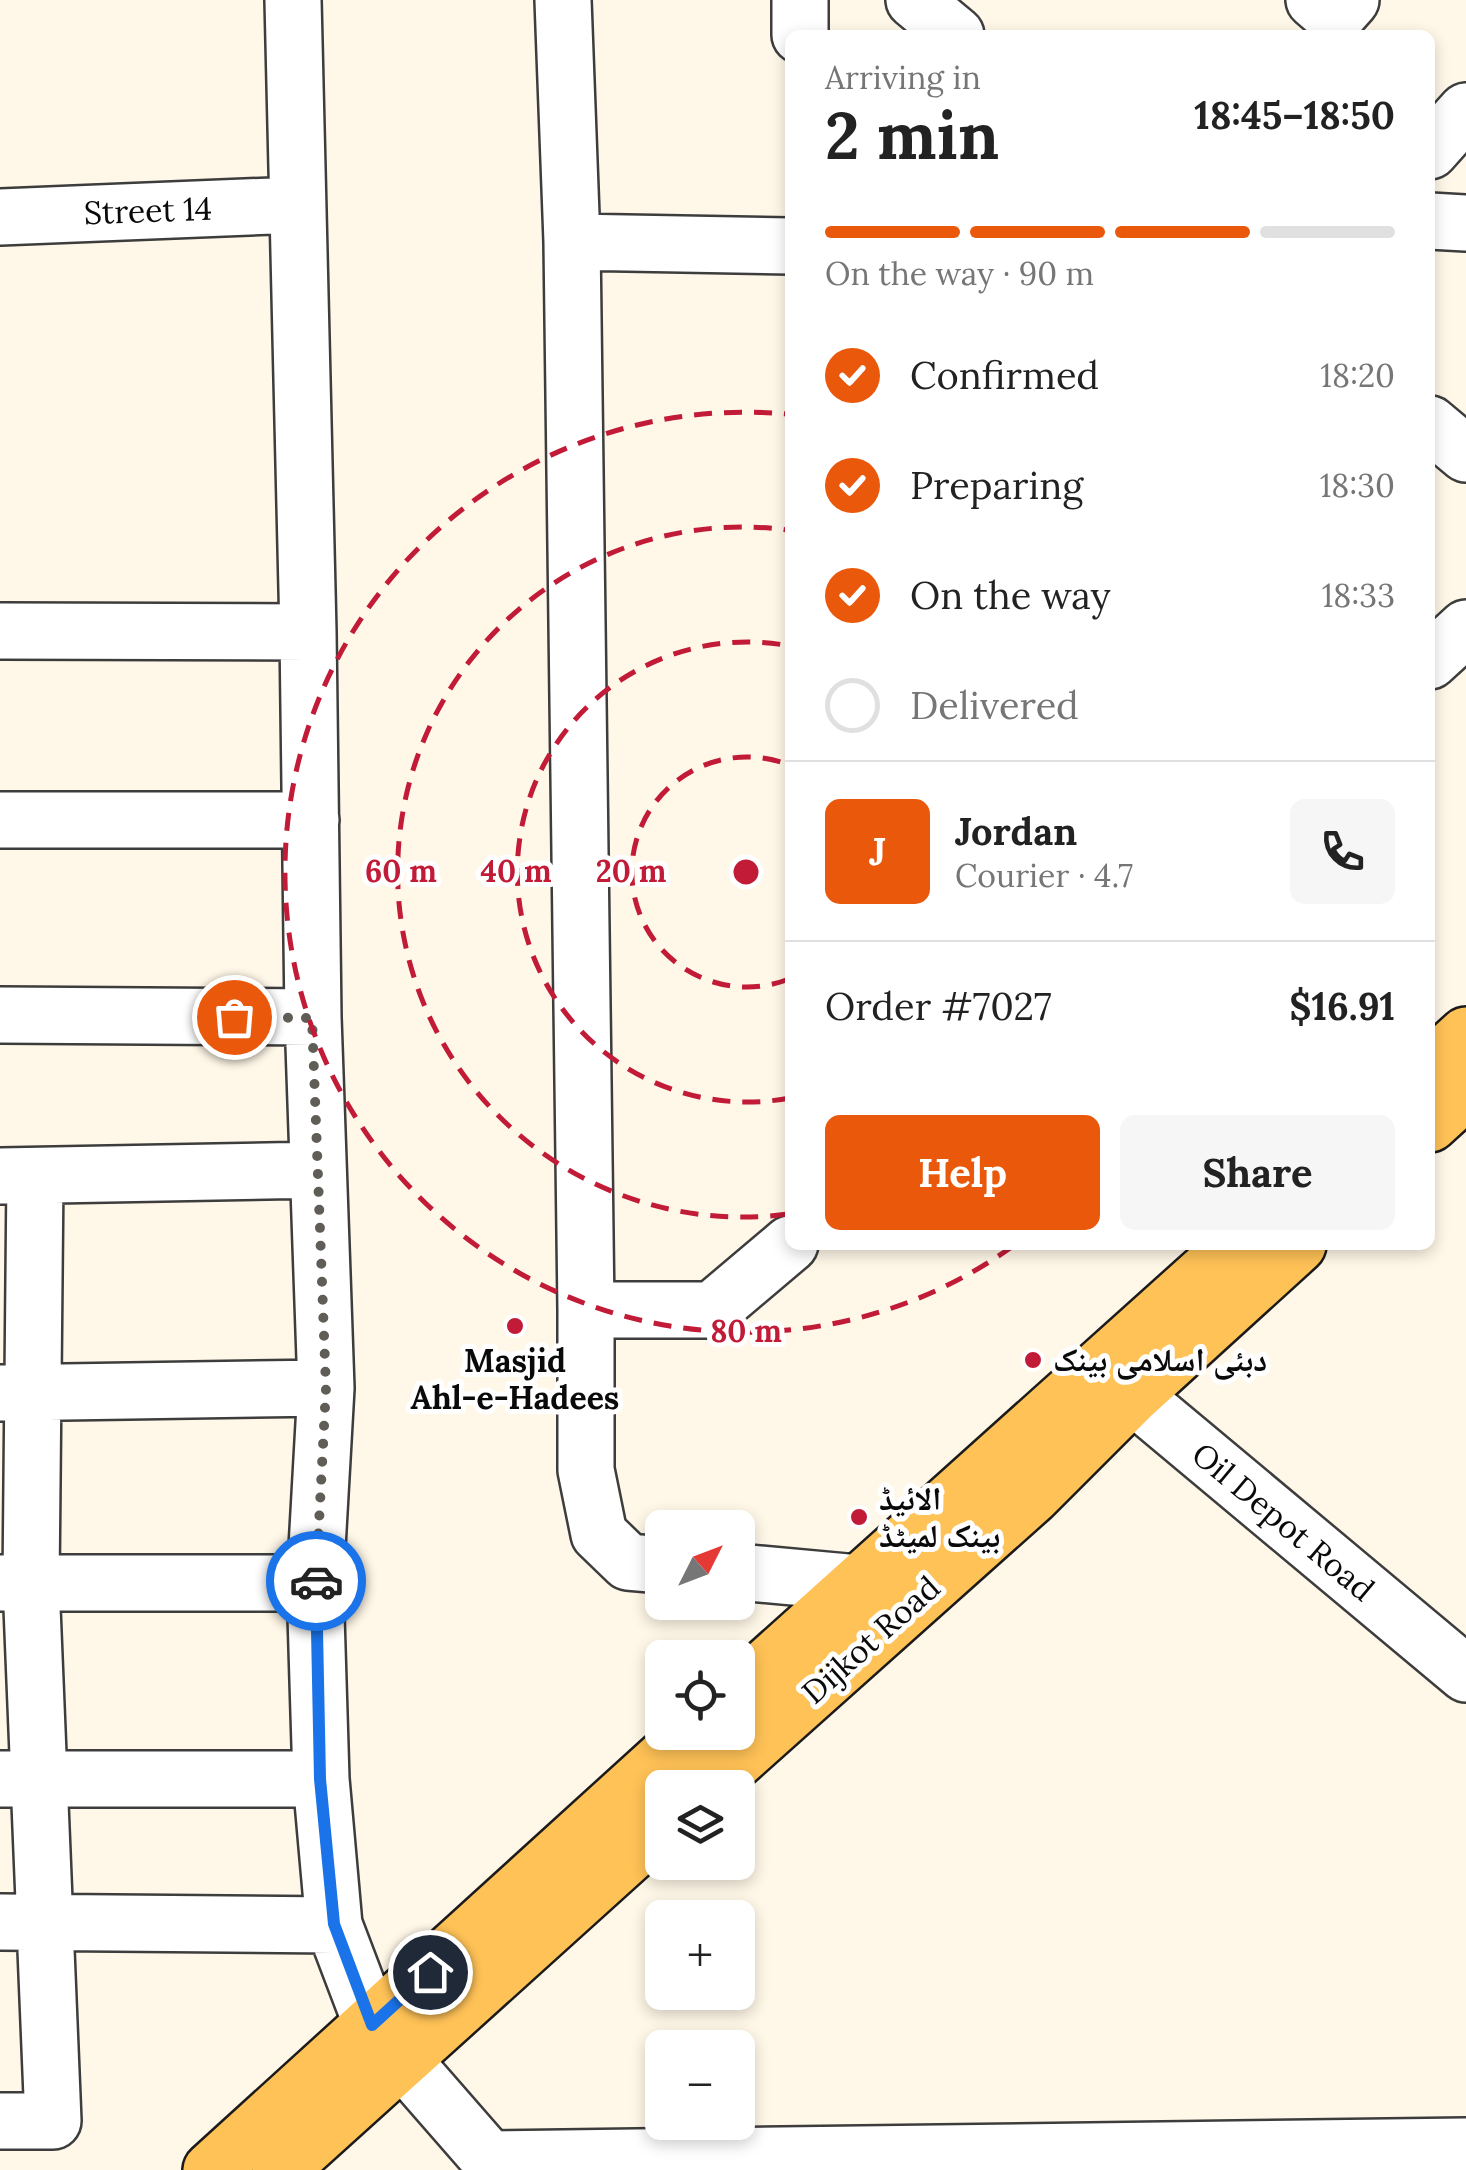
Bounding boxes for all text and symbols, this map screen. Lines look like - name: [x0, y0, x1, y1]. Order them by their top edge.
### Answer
- text: Arriving in: [825, 57, 981, 98]
- text: 18:45–18:50: [1194, 91, 1395, 139]
- text: 2 min: [825, 94, 999, 177]
- street label: Street 14: [83, 188, 213, 233]
- text: On the way · 90 m: [825, 253, 1094, 294]
- icon: check: [825, 348, 880, 403]
- text: Confirmed: [910, 351, 1099, 399]
- text: 18:20: [1320, 355, 1395, 396]
- icon: check: [825, 458, 880, 513]
- text: Preparing: [910, 461, 1083, 509]
- text: 18:30: [1320, 465, 1395, 506]
- icon: check: [825, 568, 880, 623]
- text: On the way: [910, 571, 1111, 619]
- text: 18:33: [1322, 575, 1395, 616]
- text: Delivered: [910, 681, 1079, 729]
- button: phone: [1290, 799, 1395, 904]
- text: Jordan: [955, 807, 1077, 855]
- text: J: [869, 827, 886, 875]
- text: 60 m: [365, 852, 437, 890]
- text: 40 m: [481, 852, 552, 890]
- text: 20 m: [596, 852, 667, 890]
- centre of rings: [728, 854, 764, 890]
- text: Courier · 4.7: [955, 855, 1133, 896]
- pin: [192, 975, 277, 1060]
- text: Order #7027: [825, 982, 1051, 1030]
- text: $16.91: [1289, 982, 1395, 1030]
- icon: bag: [207, 990, 262, 1045]
- button: Help: [825, 1115, 1100, 1230]
- button: Share: [1120, 1115, 1395, 1230]
- text: 80 m: [710, 1312, 782, 1350]
- marker: Masjid Ahl-e-Hadees: [504, 1315, 526, 1337]
- place label: دبئی اسلامی بینک: [1053, 1339, 1267, 1380]
- place label: Masjid Ahl-e-Hadees: [411, 1340, 619, 1418]
- marker: دبئی اسلامی بینک: [1022, 1349, 1044, 1371]
- street label: Oil Depot Road: [1184, 1433, 1383, 1610]
- place label: الائیڈ بینک لمیٹڈ: [879, 1478, 1000, 1556]
- marker: الائیڈ بینک لمیٹڈ: [848, 1506, 870, 1528]
- north arrow: [645, 1510, 755, 1620]
- map controls: [645, 1510, 755, 2140]
- courier: [266, 1531, 366, 1631]
- icon: car: [289, 1554, 344, 1609]
- street label: Dijkot Road: [793, 1567, 948, 1712]
- button: locate: [645, 1640, 755, 1750]
- button: layers: [645, 1770, 755, 1880]
- button: +: [645, 1900, 755, 2010]
- pin: [388, 1930, 473, 2015]
- icon: home: [403, 1945, 458, 2000]
- button: −: [645, 2030, 755, 2140]

